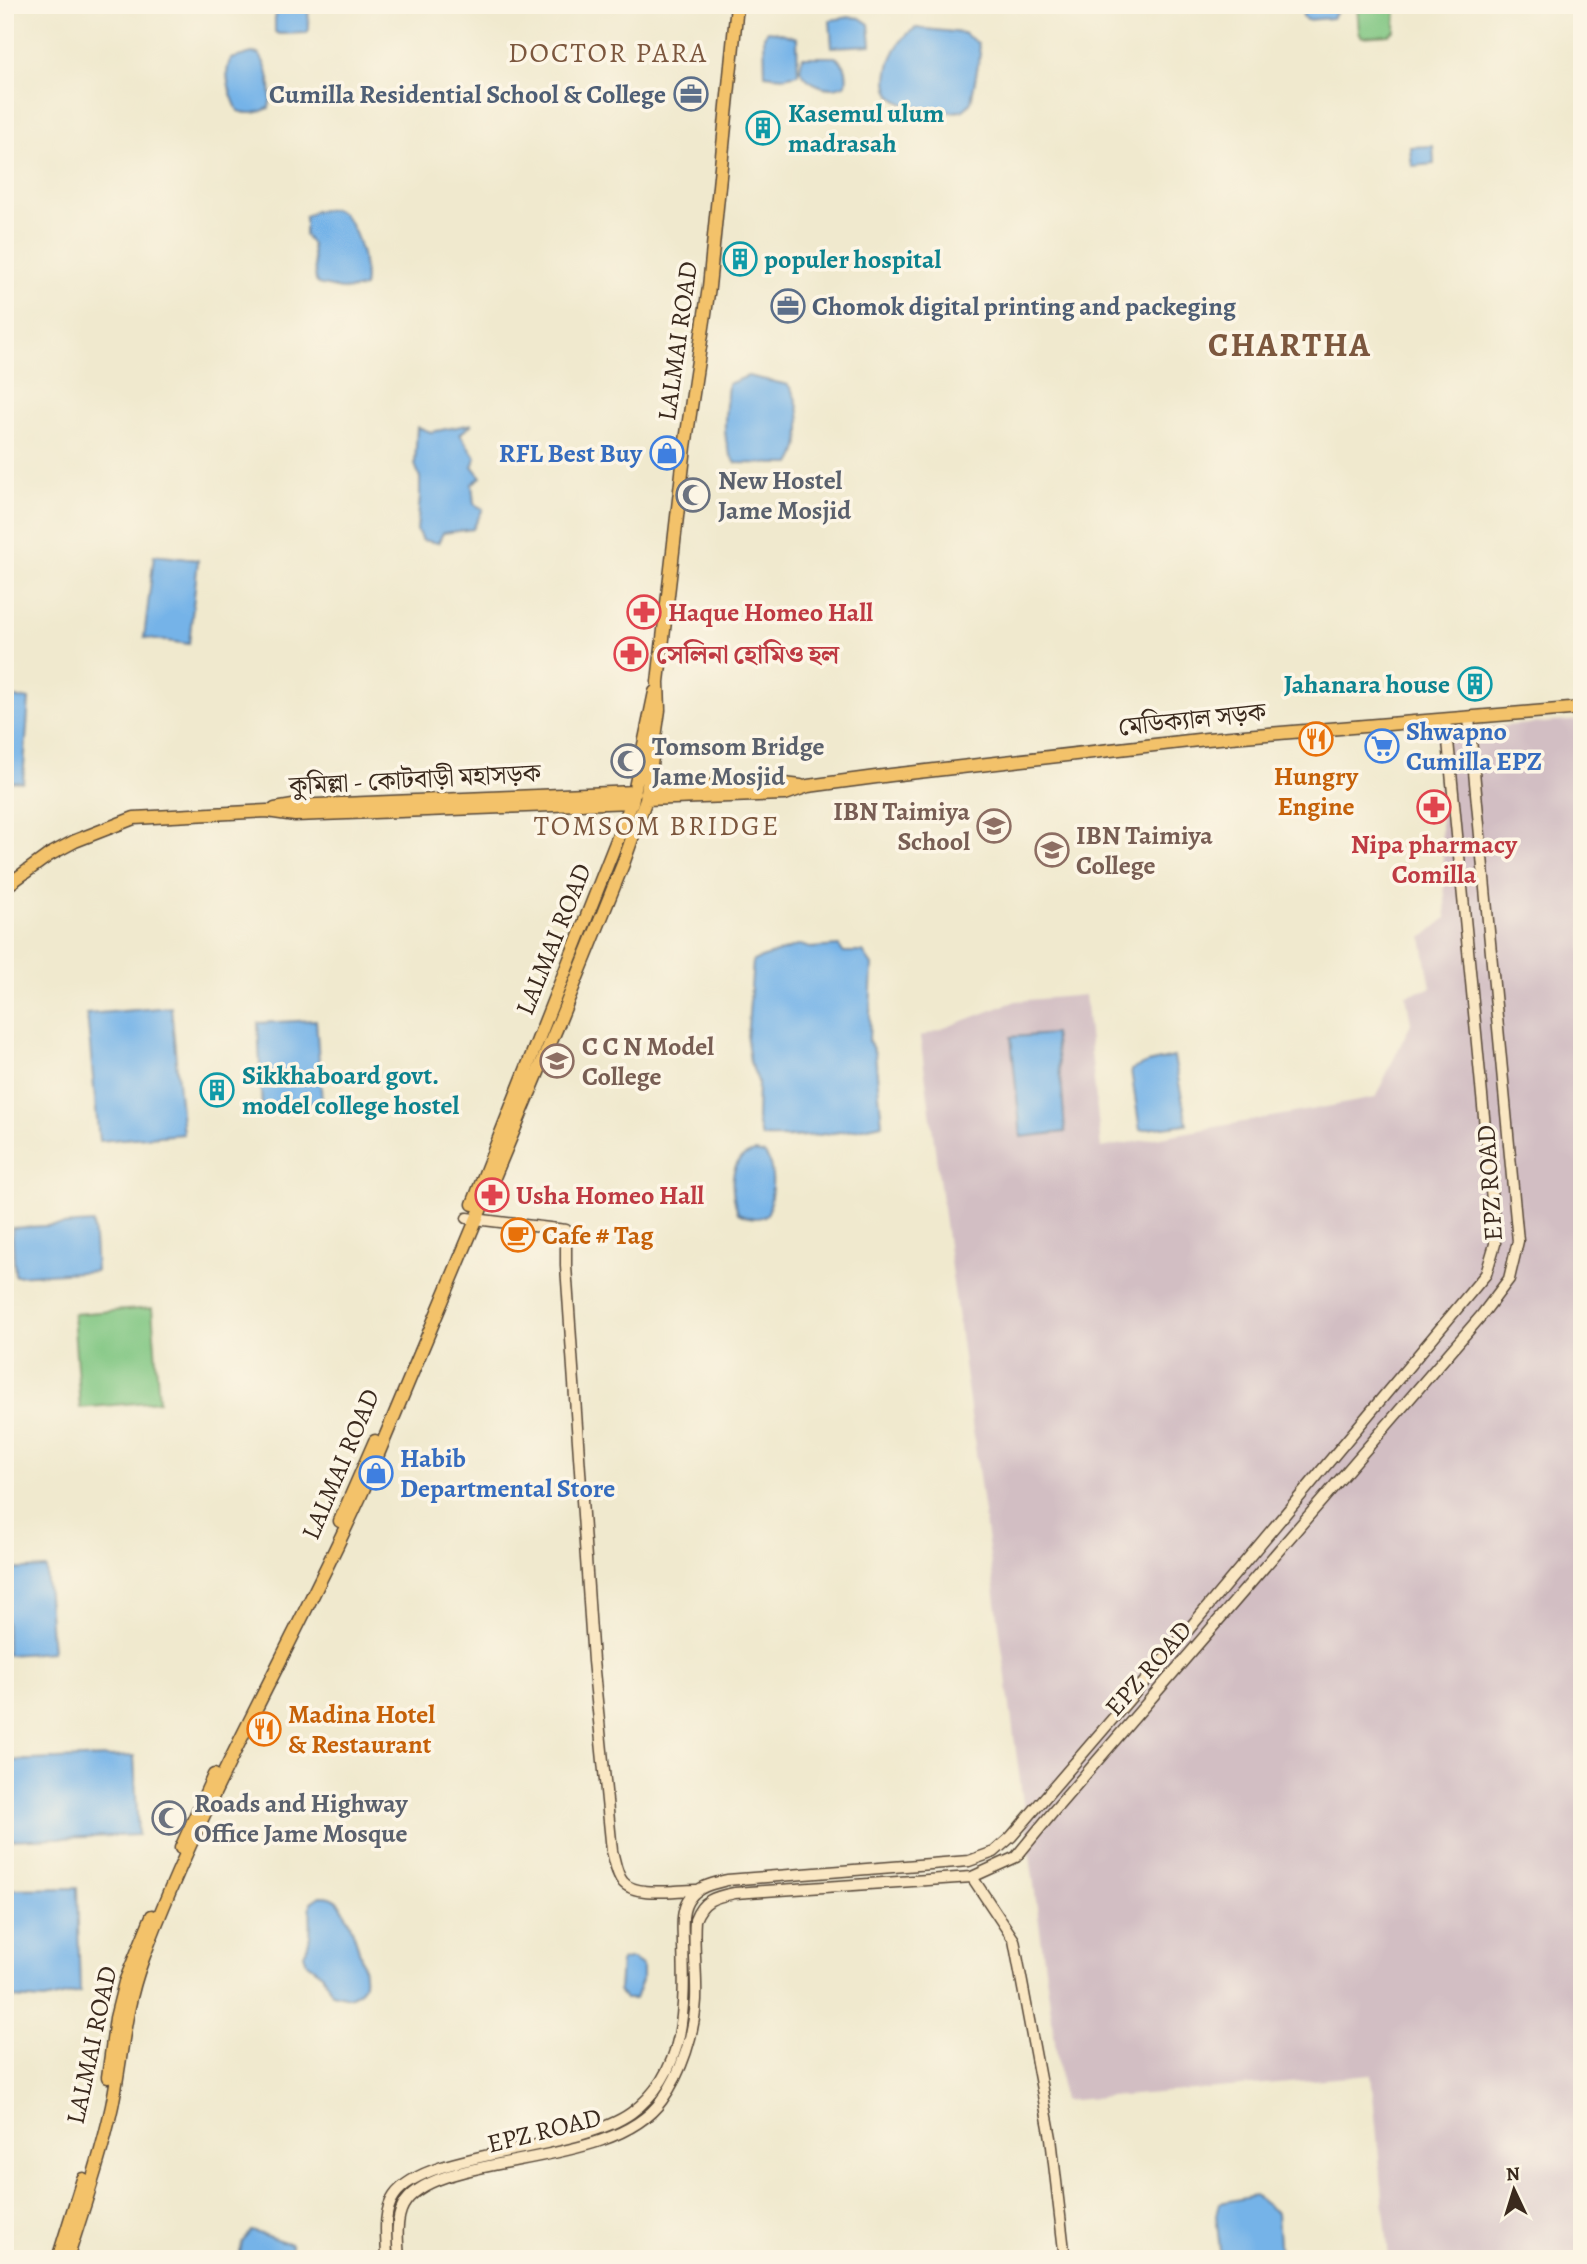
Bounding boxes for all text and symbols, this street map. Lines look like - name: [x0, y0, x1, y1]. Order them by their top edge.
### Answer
- district label: DOCTOR PARA: [508, 34, 708, 72]
- office icon: Cumilla Residential School & College: [672, 75, 710, 113]
- place label: Cumilla Residential School & College: [269, 77, 666, 112]
- place label: Kasemul ulum madrasah: [788, 96, 945, 161]
- building icon: Kasemul ulum madrasah: [744, 109, 782, 147]
- building icon: populer hospital: [721, 240, 759, 278]
- place label: populer hospital: [764, 242, 941, 277]
- street label: LALMAI ROAD: [649, 259, 706, 423]
- office icon: Chomok digital printing and packeging: [769, 287, 807, 325]
- place label: Chomok digital printing and packeging: [812, 289, 1237, 324]
- district label: CHARTHA: [1208, 322, 1372, 367]
- shop icon: RFL Best Buy: [648, 434, 686, 472]
- place label: RFL Best Buy: [499, 436, 643, 471]
- place label: New Hostel Jame Mosjid: [718, 463, 852, 528]
- mosque icon: New Hostel Jame Mosjid: [674, 476, 712, 514]
- pharmacy icon: Haque Homeo Hall: [625, 593, 663, 631]
- place label: Haque Homeo Hall: [668, 595, 873, 630]
- pharmacy icon: সেলিনা হোমিও হল: [612, 635, 650, 673]
- place label: সেলিনা হোমিও হল: [656, 637, 841, 672]
- building icon: Jahanara house: [1456, 665, 1494, 703]
- place label: Jahanara house: [1284, 667, 1450, 702]
- street label: মেডিক্যাল সড়ক: [1116, 694, 1269, 745]
- place label: Shwapno Cumilla EPZ: [1406, 714, 1542, 779]
- restaurant icon: Hungry Engine: [1297, 720, 1335, 758]
- supermarket icon: Shwapno Cumilla EPZ: [1363, 727, 1401, 765]
- place label: Tomsom Bridge Jame Mosjid: [652, 729, 825, 794]
- mosque icon: Tomsom Bridge Jame Mosjid: [609, 742, 647, 780]
- street label: কুমিল্লা - কোটবাড়ী মহাসড়ক: [287, 755, 544, 804]
- place label: Hungry Engine: [1274, 759, 1359, 824]
- pharmacy icon: Nipa pharmacy Comilla: [1415, 788, 1453, 826]
- place label: IBN Taimiya School: [833, 794, 970, 859]
- district label: TOMSOM BRIDGE: [534, 807, 780, 845]
- school or university icon: IBN Taimiya School: [975, 807, 1013, 845]
- place label: IBN Taimiya College: [1076, 818, 1213, 883]
- place label: Nipa pharmacy Comilla: [1351, 827, 1518, 892]
- school or university icon: IBN Taimiya College: [1033, 831, 1071, 869]
- street label: LALMAI ROAD: [507, 858, 600, 1020]
- place label: C C N Model College: [582, 1029, 714, 1094]
- school or university icon: C C N Model College: [538, 1042, 576, 1080]
- place label: Sikkhaboard govt. model college hostel: [242, 1058, 459, 1123]
- building icon: Sikkhaboard govt. model college hostel: [198, 1071, 236, 1109]
- street label: EPZ ROAD: [1468, 1124, 1511, 1242]
- pharmacy icon: Usha Homeo Hall: [473, 1176, 511, 1214]
- place label: Usha Homeo Hall: [516, 1178, 704, 1213]
- cafe icon: Cafe # Tag: [499, 1216, 537, 1254]
- place label: Cafe # Tag: [542, 1218, 654, 1253]
- street label: LALMAI ROAD: [293, 1383, 388, 1545]
- place label: Habib Departmental Store: [400, 1441, 615, 1506]
- shop icon: Habib Departmental Store: [357, 1454, 395, 1492]
- street label: EPZ ROAD: [1097, 1613, 1200, 1724]
- place label: Madina Hotel & Restaurant: [288, 1697, 435, 1762]
- restaurant icon: Madina Hotel & Restaurant: [245, 1710, 283, 1748]
- place label: Roads and Highway Office Jame Mosque: [194, 1786, 408, 1851]
- mosque icon: Roads and Highway Office Jame Mosque: [150, 1799, 188, 1837]
- street label: LALMAI ROAD: [58, 1963, 125, 2127]
- street label: EPZ ROAD: [483, 2099, 605, 2162]
- north arrow: [1478, 2156, 1548, 2226]
- text: N: [1505, 2161, 1521, 2187]

